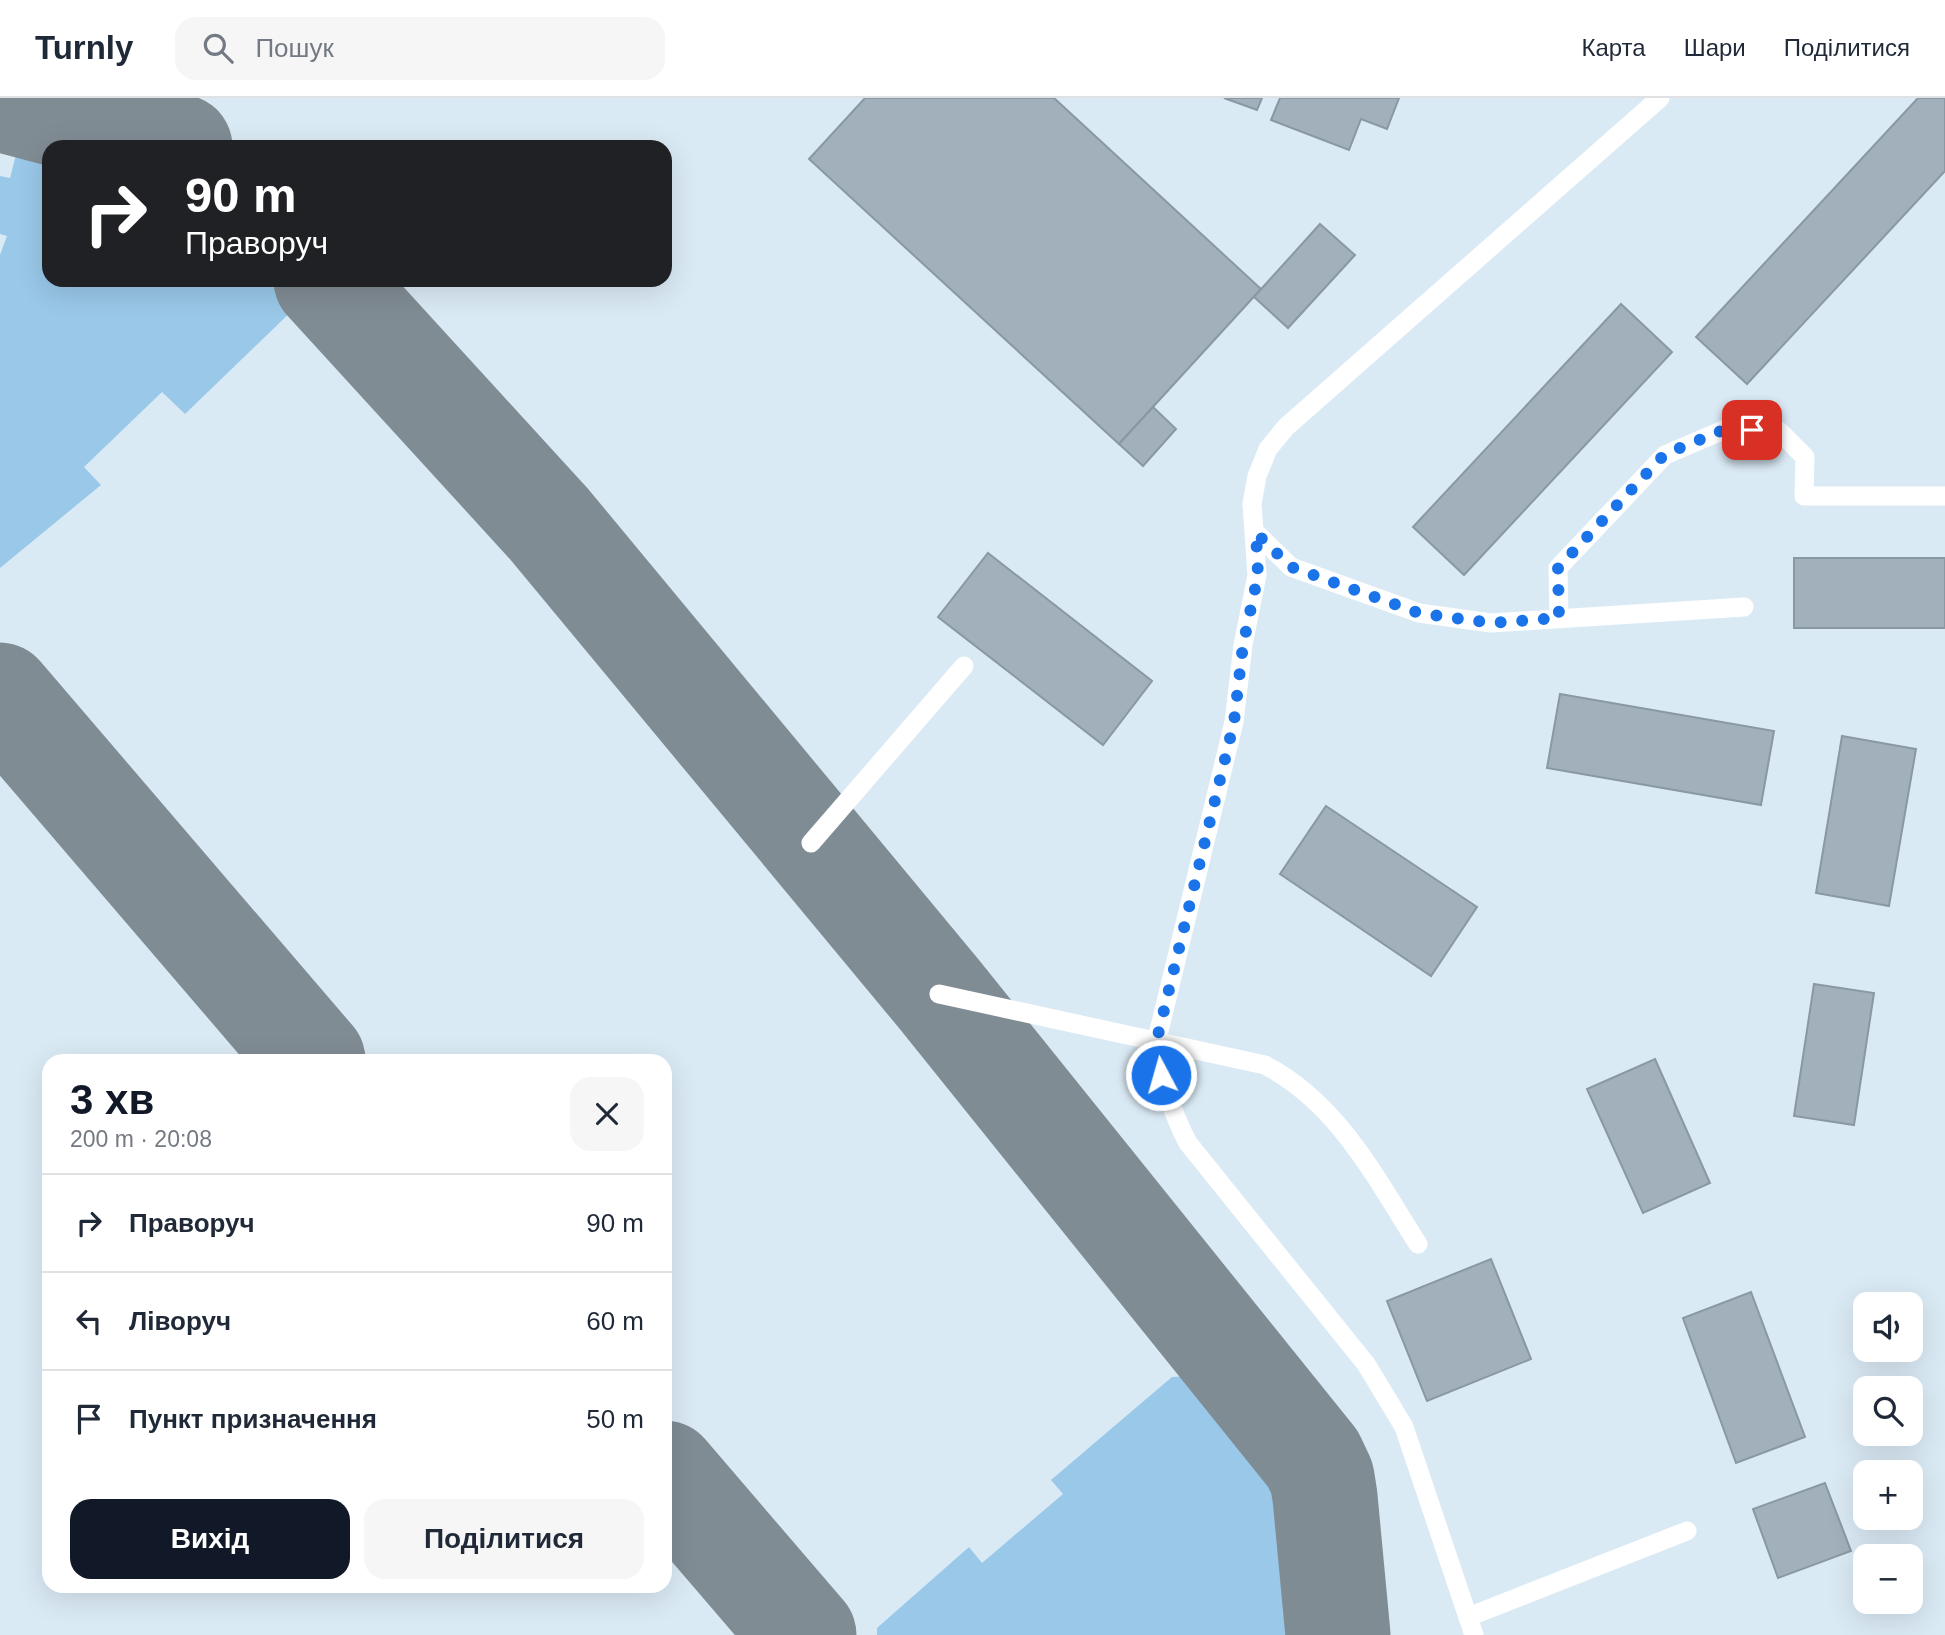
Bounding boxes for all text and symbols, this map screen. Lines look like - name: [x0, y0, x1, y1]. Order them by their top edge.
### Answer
- search box: [175, 17, 665, 80]
- text: Turnly: [35, 29, 133, 66]
- icon: search: [199, 29, 237, 67]
- text: Пошук: [255, 33, 334, 63]
- text: Карта: [1581, 34, 1646, 61]
- text: Шари: [1684, 34, 1746, 61]
- text: Поділитися: [1784, 34, 1910, 61]
- icon: right: [70, 168, 161, 259]
- text: 90 m: [185, 168, 297, 222]
- text: Праворуч: [185, 225, 328, 261]
- pin: [1722, 400, 1782, 460]
- icon: arrive: [1733, 411, 1771, 449]
- position arrow: [1124, 1038, 1198, 1112]
- text: 3 хв: [70, 1076, 154, 1123]
- button: close: [570, 1077, 644, 1151]
- text: 200 m · 20:08: [70, 1126, 212, 1152]
- icon: right: [70, 1204, 108, 1242]
- text: Праворуч: [129, 1208, 255, 1238]
- text: 90 m: [586, 1208, 644, 1238]
- map controls: [1853, 1292, 1923, 1614]
- button: sound: [1853, 1292, 1923, 1362]
- icon: left: [70, 1302, 108, 1340]
- text: Ліворуч: [129, 1306, 231, 1336]
- text: 60 m: [586, 1306, 644, 1336]
- button: search: [1853, 1376, 1923, 1446]
- icon: arrive: [70, 1400, 108, 1438]
- text: Пункт призначення: [129, 1404, 377, 1434]
- text: 50 m: [586, 1404, 644, 1434]
- button: +: [1853, 1460, 1923, 1530]
- button: Вихід: [70, 1499, 350, 1579]
- button: Поділитися: [364, 1499, 644, 1579]
- button: −: [1853, 1544, 1923, 1614]

